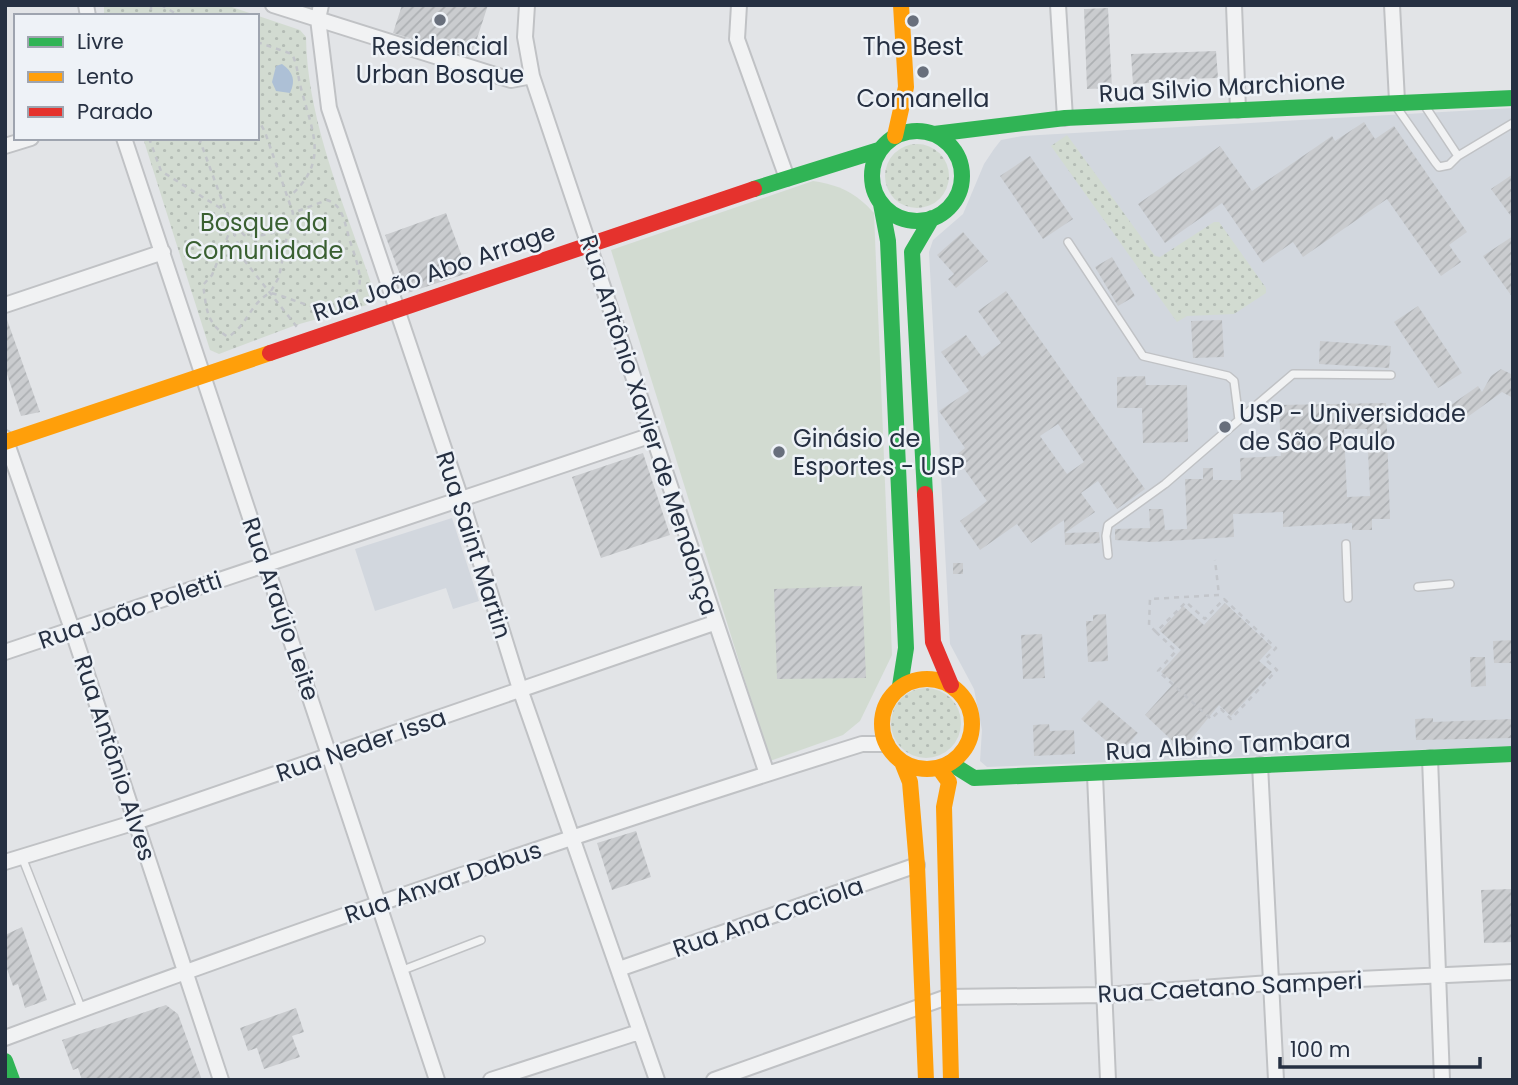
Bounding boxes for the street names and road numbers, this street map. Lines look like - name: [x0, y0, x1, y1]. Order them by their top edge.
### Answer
- street label: Rua Silvio Marchione: [1098, 64, 1346, 110]
- street label: Rua João Abo Arrage: [308, 215, 560, 329]
- street label: Rua Antônio Xavier de Mendonça: [572, 231, 726, 619]
- street label: Rua Saint Martin: [428, 447, 520, 643]
- street label: Rua Araújo Leite: [234, 513, 328, 705]
- street label: Rua João Poletti: [34, 563, 226, 657]
- street label: Rua Antônio Alves: [66, 651, 164, 865]
- street label: Rua Neder Issa: [271, 700, 451, 790]
- street label: Rua Albino Tambara: [1105, 722, 1351, 768]
- street label: Rua Anvar Dabus: [340, 833, 546, 931]
- street label: Rua Ana Caciola: [668, 869, 868, 965]
- street label: Rua Caetano Samperi: [1097, 964, 1363, 1010]

